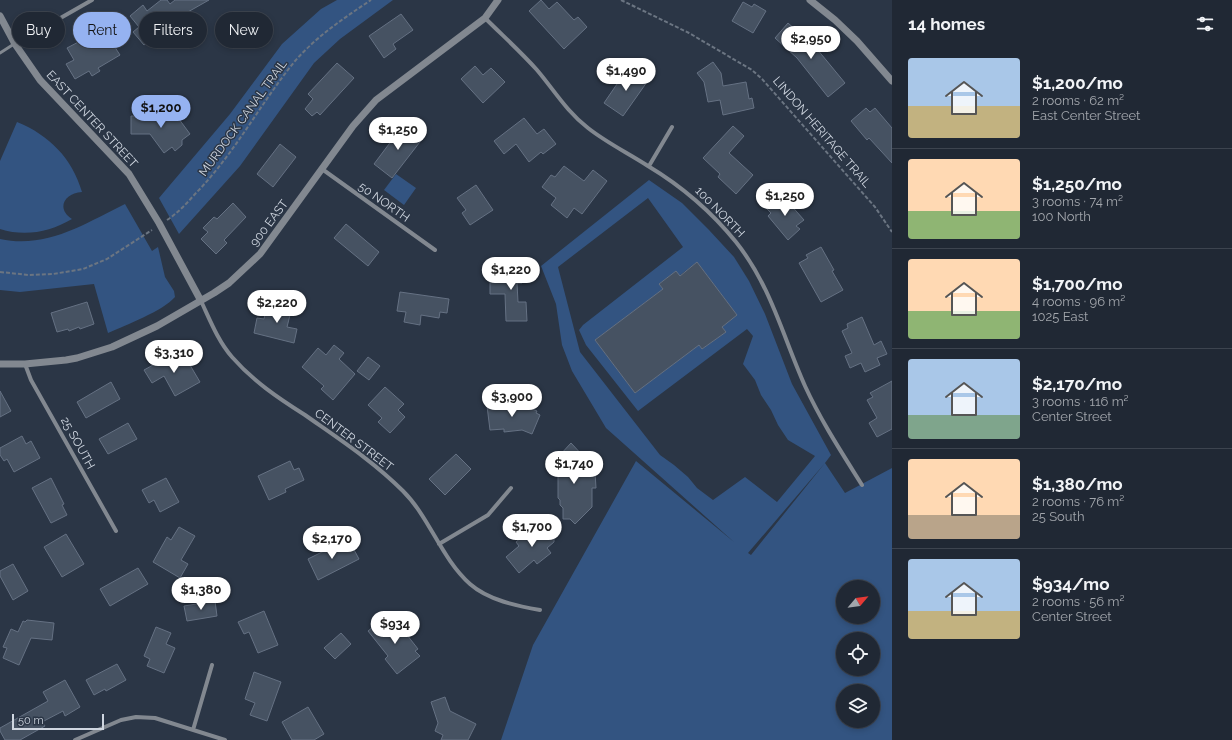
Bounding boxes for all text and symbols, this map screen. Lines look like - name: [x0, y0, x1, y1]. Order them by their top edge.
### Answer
- chip: Buy: [12, 12, 65, 48]
- chip: Rent: [73, 12, 131, 48]
- chip: Filters: [139, 12, 207, 48]
- chip: New: [215, 12, 273, 48]
- icon: filters: [1194, 13, 1216, 35]
- text: 14 homes: [908, 14, 985, 34]
- pin: $2,950: [778, 26, 844, 60]
- text: $2,950: [790, 31, 832, 46]
- street label: MURDOCK CANAL TRAIL: [196, 57, 290, 179]
- pin: $1,490: [593, 58, 659, 92]
- text: $1,490: [606, 63, 646, 78]
- street label: EAST CENTER STREET: [43, 68, 141, 171]
- text: $1,200/mo: [1032, 73, 1123, 93]
- street label: LINDON HERITAGE TRAIL: [770, 74, 874, 190]
- icon: home: [940, 74, 988, 122]
- text: 2 rooms · 62 m²: [1032, 93, 1124, 108]
- pin: $1,200: [128, 95, 194, 129]
- text: $1,200: [141, 100, 181, 115]
- text: East Center Street: [1032, 108, 1140, 123]
- pin: $1,250: [365, 117, 431, 151]
- text: $1,250: [378, 122, 418, 137]
- text: $1,250/mo: [1032, 174, 1122, 194]
- icon: home: [940, 175, 988, 223]
- street label: 50 NORTH: [356, 179, 412, 225]
- pin: $1,250: [752, 183, 818, 217]
- street label: 100 NORTH: [692, 184, 748, 240]
- text: $1,250: [765, 188, 805, 203]
- text: 3 rooms · 74 m²: [1032, 194, 1123, 209]
- street label: 900 EAST: [247, 196, 291, 249]
- text: 100 North: [1032, 209, 1091, 224]
- pin: $1,220: [478, 257, 544, 291]
- text: $1,220: [491, 262, 531, 277]
- text: $1,700/mo: [1032, 274, 1122, 294]
- icon: home: [940, 275, 988, 323]
- pin: $2,220: [244, 290, 310, 324]
- text: 4 rooms · 96 m²: [1032, 294, 1125, 309]
- text: $2,220: [256, 295, 298, 310]
- text: 1025 East: [1032, 309, 1088, 324]
- pin: $3,310: [141, 340, 207, 374]
- text: $3,310: [154, 345, 194, 360]
- text: $2,170/mo: [1032, 374, 1122, 394]
- icon: home: [940, 375, 988, 423]
- pin: $3,900: [479, 384, 545, 418]
- text: $3,900: [491, 389, 533, 404]
- text: 3 rooms · 116 m²: [1032, 394, 1129, 409]
- street label: CENTER STREET: [312, 406, 397, 474]
- text: Center Street: [1032, 409, 1112, 424]
- street label: 25 SOUTH: [58, 415, 98, 471]
- pin: $1,740: [541, 451, 607, 485]
- text: $1,740: [554, 456, 594, 471]
- text: $1,380/mo: [1032, 474, 1123, 494]
- icon: home: [940, 475, 988, 523]
- text: 2 rooms · 76 m²: [1032, 494, 1124, 509]
- text: 25 South: [1032, 509, 1084, 524]
- pin: $1,700: [499, 514, 565, 548]
- text: $1,700: [512, 519, 552, 534]
- pin: $2,170: [299, 526, 365, 560]
- text: $2,170: [312, 531, 352, 546]
- text: $934/mo: [1032, 574, 1109, 594]
- icon: home: [940, 575, 988, 623]
- pin: $1,380: [168, 577, 234, 611]
- north arrow: [836, 580, 880, 624]
- map controls: [836, 580, 880, 728]
- text: $1,380: [181, 582, 221, 597]
- text: 2 rooms · 56 m²: [1032, 594, 1124, 609]
- text: Center Street: [1032, 609, 1112, 624]
- pin: $934: [371, 611, 419, 645]
- text: $934: [380, 616, 410, 631]
- button: locate: [836, 632, 880, 676]
- button: layers: [836, 684, 880, 728]
- scale bar: [12, 712, 104, 731]
- text: 50 m: [18, 714, 44, 727]

